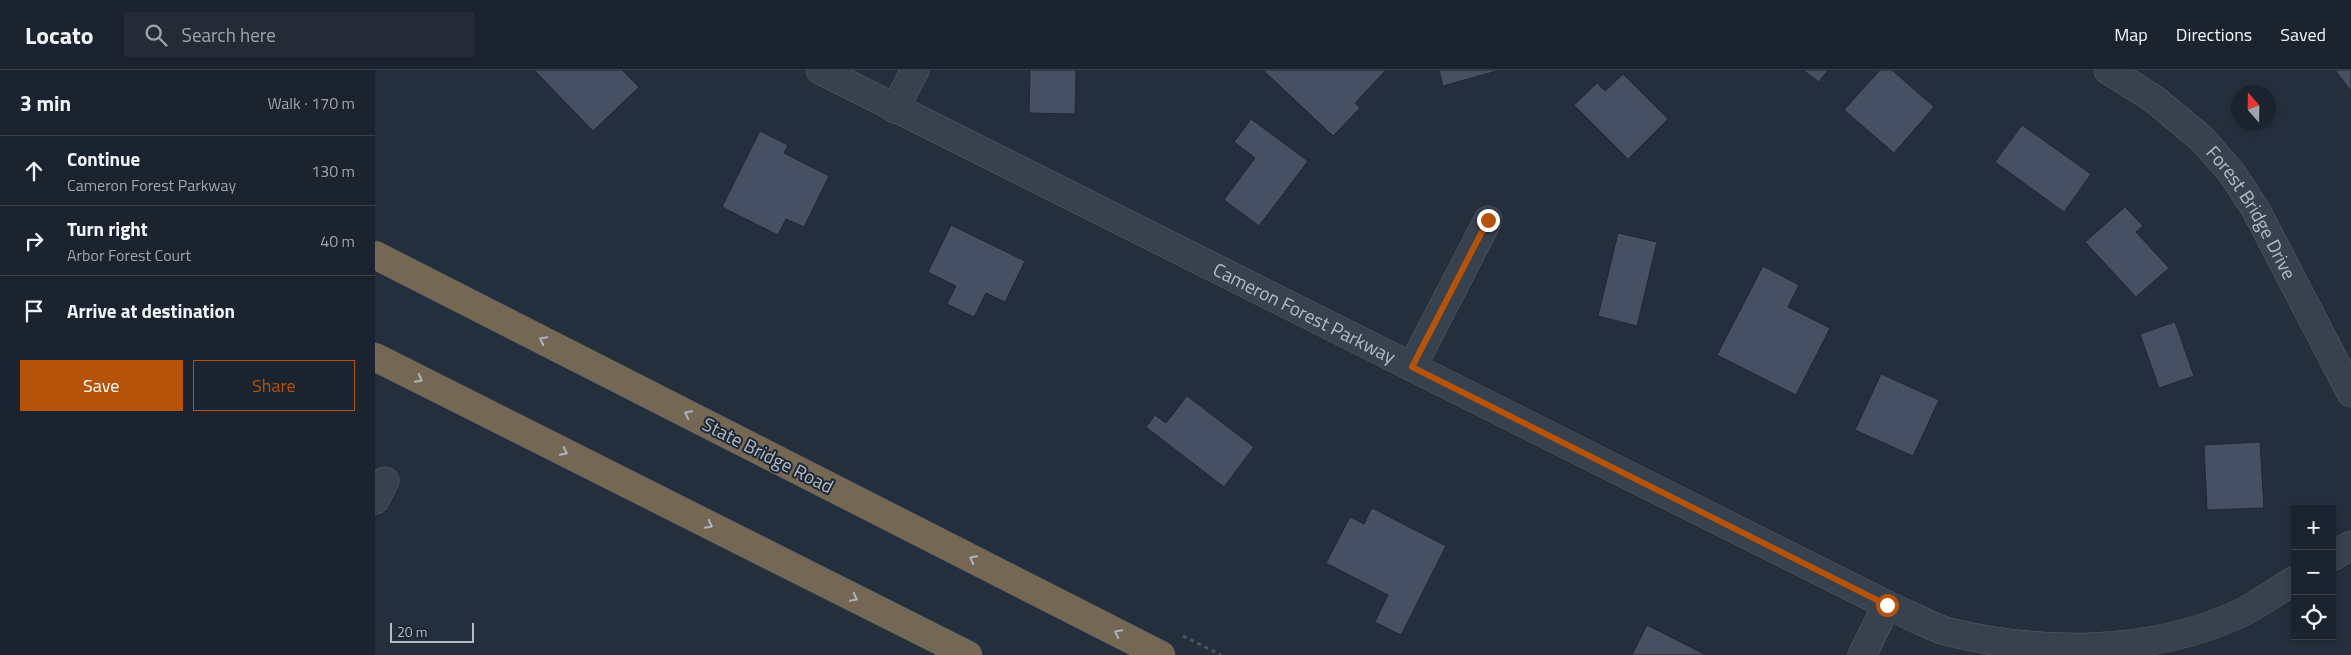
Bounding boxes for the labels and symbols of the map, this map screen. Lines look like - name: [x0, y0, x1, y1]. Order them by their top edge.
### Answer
- north arrow: [2231, 85, 2276, 130]
- street label: Forest Bridge Drive: [2200, 139, 2304, 284]
- route end: [1477, 209, 1500, 232]
- street label: Cameron Forest Parkway: [1208, 254, 1401, 371]
- one-way arrow: [539, 336, 548, 346]
- one-way arrow: [413, 373, 422, 383]
- street label: State Bridge Road: [698, 409, 839, 500]
- one-way arrow: [684, 410, 693, 420]
- one-way arrow: [559, 446, 568, 456]
- one-way arrow: [704, 519, 713, 529]
- one-way arrow: [969, 555, 978, 565]
- one-way arrow: [849, 592, 858, 602]
- route start: [1876, 594, 1899, 617]
- scale bar: [390, 620, 474, 643]
- one-way arrow: [1114, 629, 1123, 639]

